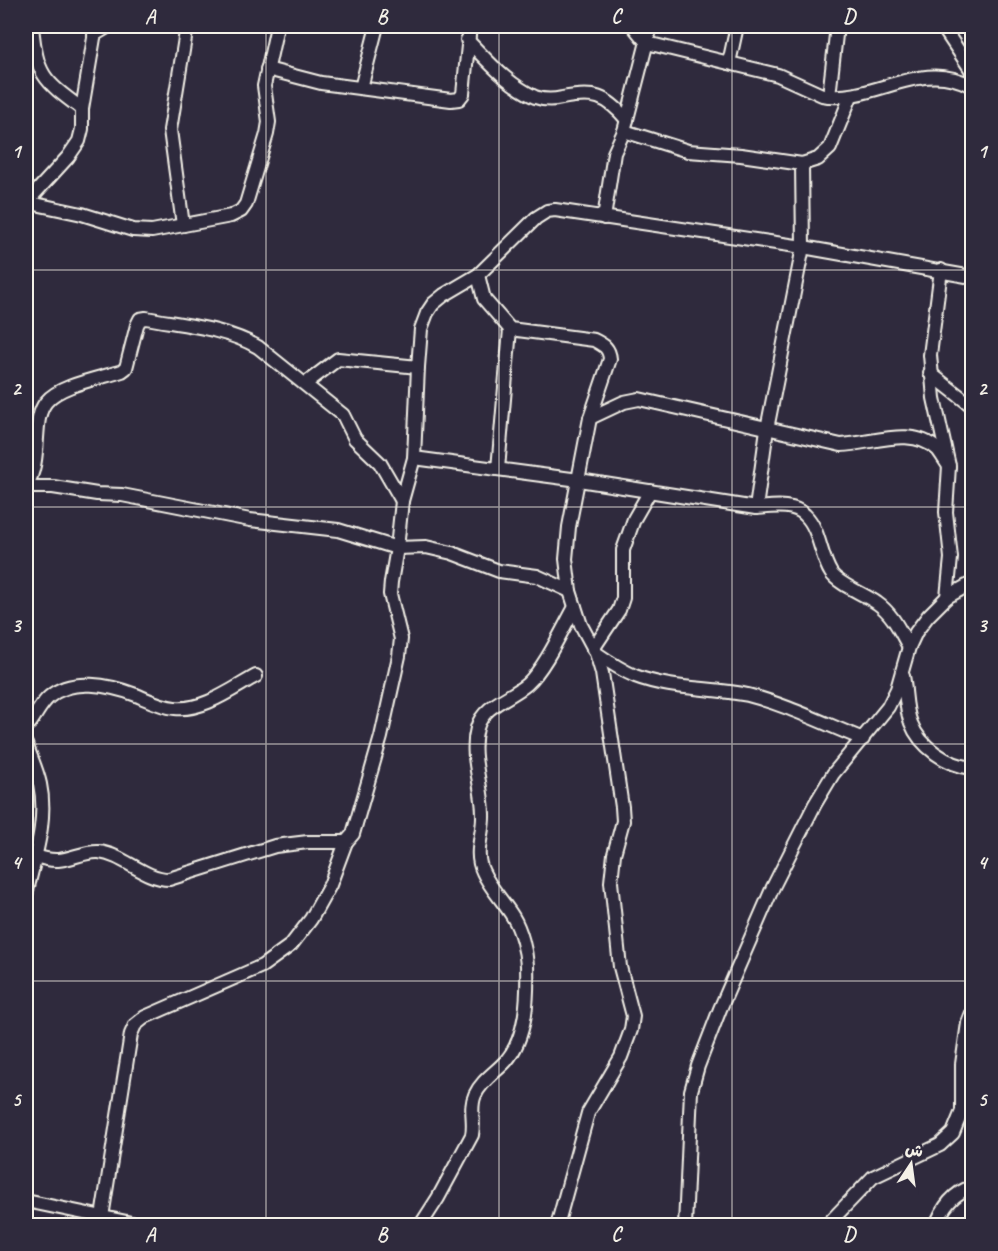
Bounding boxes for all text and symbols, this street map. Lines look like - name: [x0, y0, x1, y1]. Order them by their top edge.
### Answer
- text: A: [145, 4, 157, 29]
- text: B: [377, 4, 389, 29]
- text: C: [611, 4, 623, 29]
- text: D: [843, 4, 857, 29]
- text: 1: [12, 139, 23, 164]
- text: 1: [978, 139, 989, 164]
- text: 2: [12, 376, 23, 401]
- text: 2: [978, 376, 989, 401]
- text: 3: [12, 613, 23, 638]
- text: 3: [978, 613, 989, 638]
- text: 4: [12, 850, 24, 875]
- text: 4: [978, 850, 990, 875]
- text: 5: [12, 1087, 23, 1112]
- text: 5: [978, 1087, 989, 1112]
- north arrow: [881, 1134, 941, 1194]
- text: ش: [903, 1139, 925, 1162]
- text: A: [145, 1222, 157, 1247]
- text: B: [377, 1222, 389, 1247]
- text: C: [611, 1222, 623, 1247]
- text: D: [843, 1222, 857, 1247]

